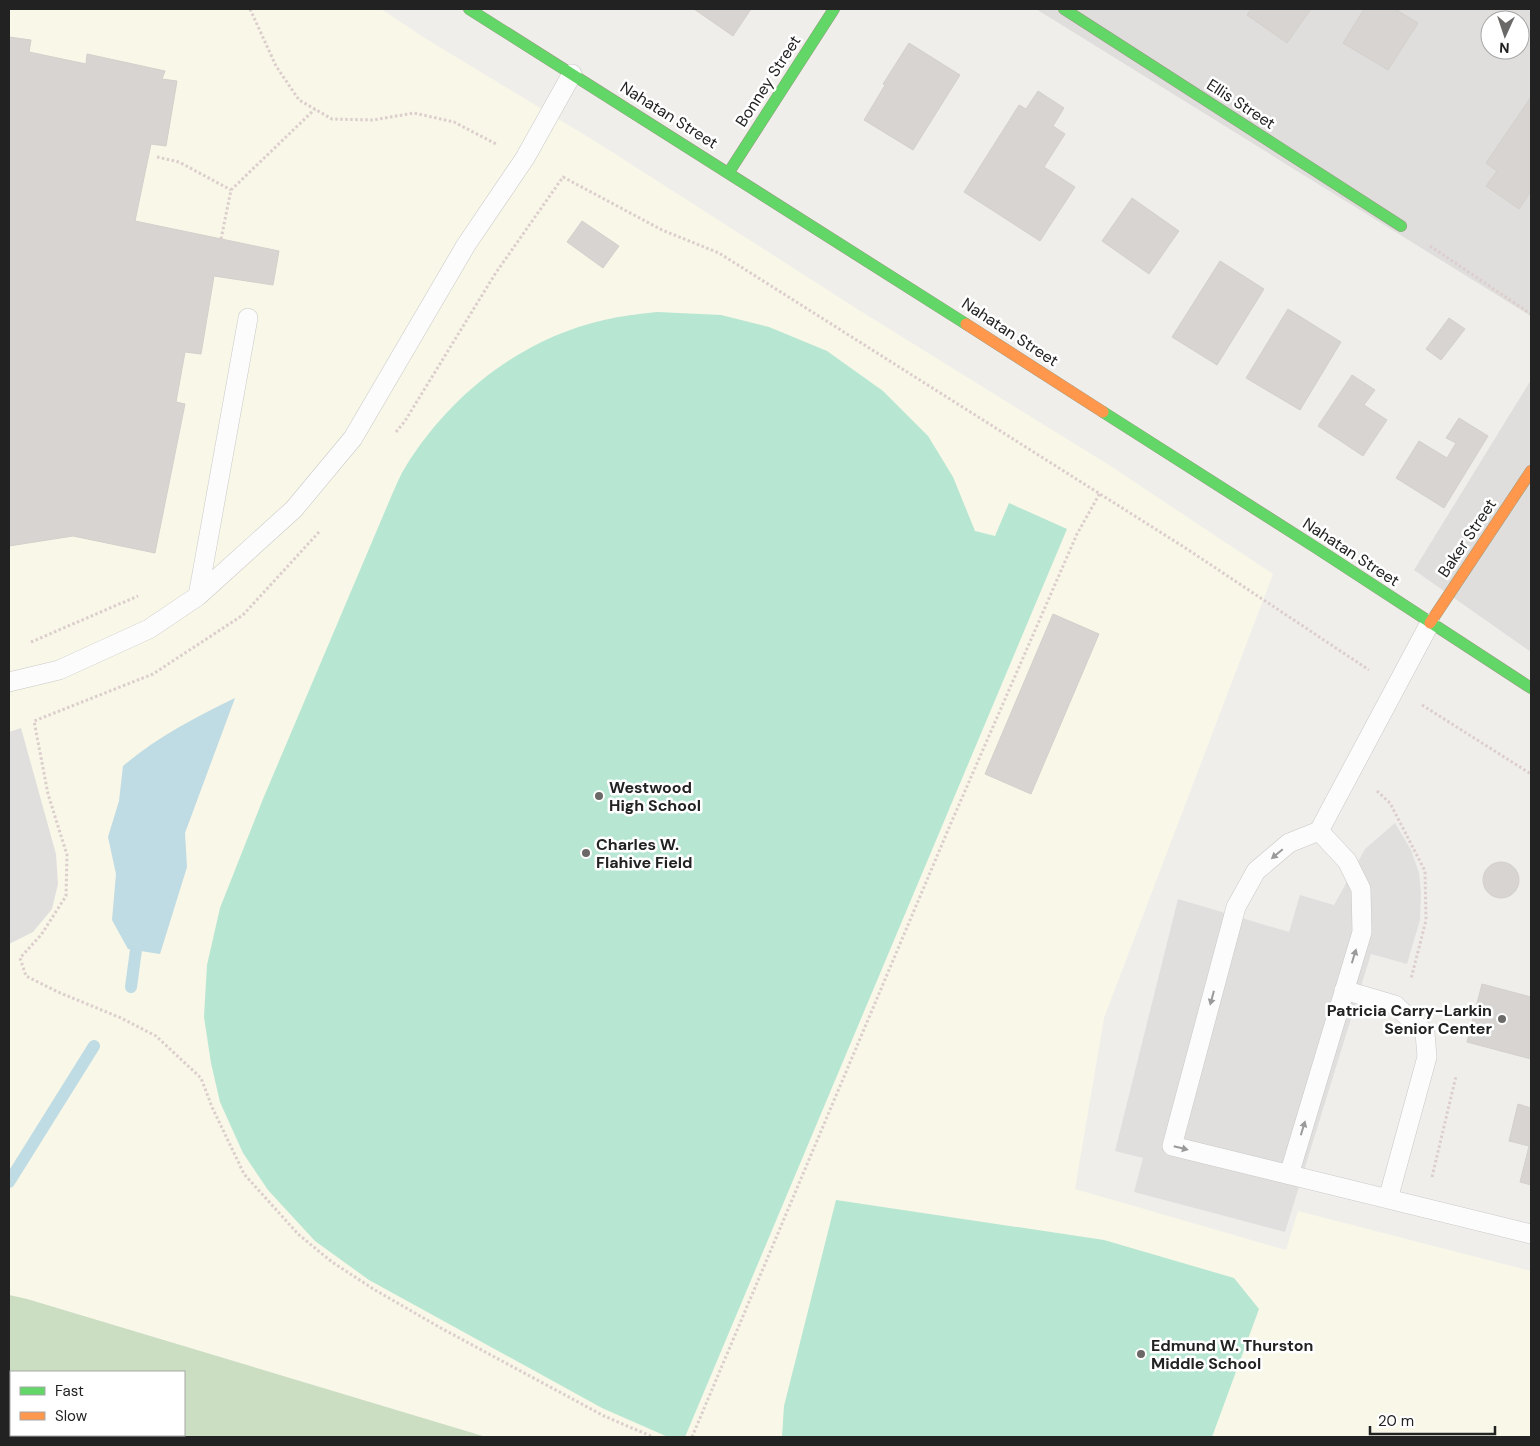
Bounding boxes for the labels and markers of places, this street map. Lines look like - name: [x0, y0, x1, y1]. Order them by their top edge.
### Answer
- place label: Westwood High School: [609, 777, 701, 816]
- marker: Westwood High School: [593, 790, 605, 802]
- place label: Charles W. Flahive Field: [596, 834, 693, 873]
- marker: Charles W. Flahive Field: [580, 847, 592, 859]
- place label: Patricia Carry-Larkin Senior Center: [1327, 1000, 1492, 1039]
- marker: Patricia Carry-Larkin Senior Center: [1496, 1013, 1508, 1025]
- place label: Edmund W. Thurston Middle School: [1151, 1335, 1313, 1374]
- marker: Edmund W. Thurston Middle School: [1135, 1348, 1147, 1360]

